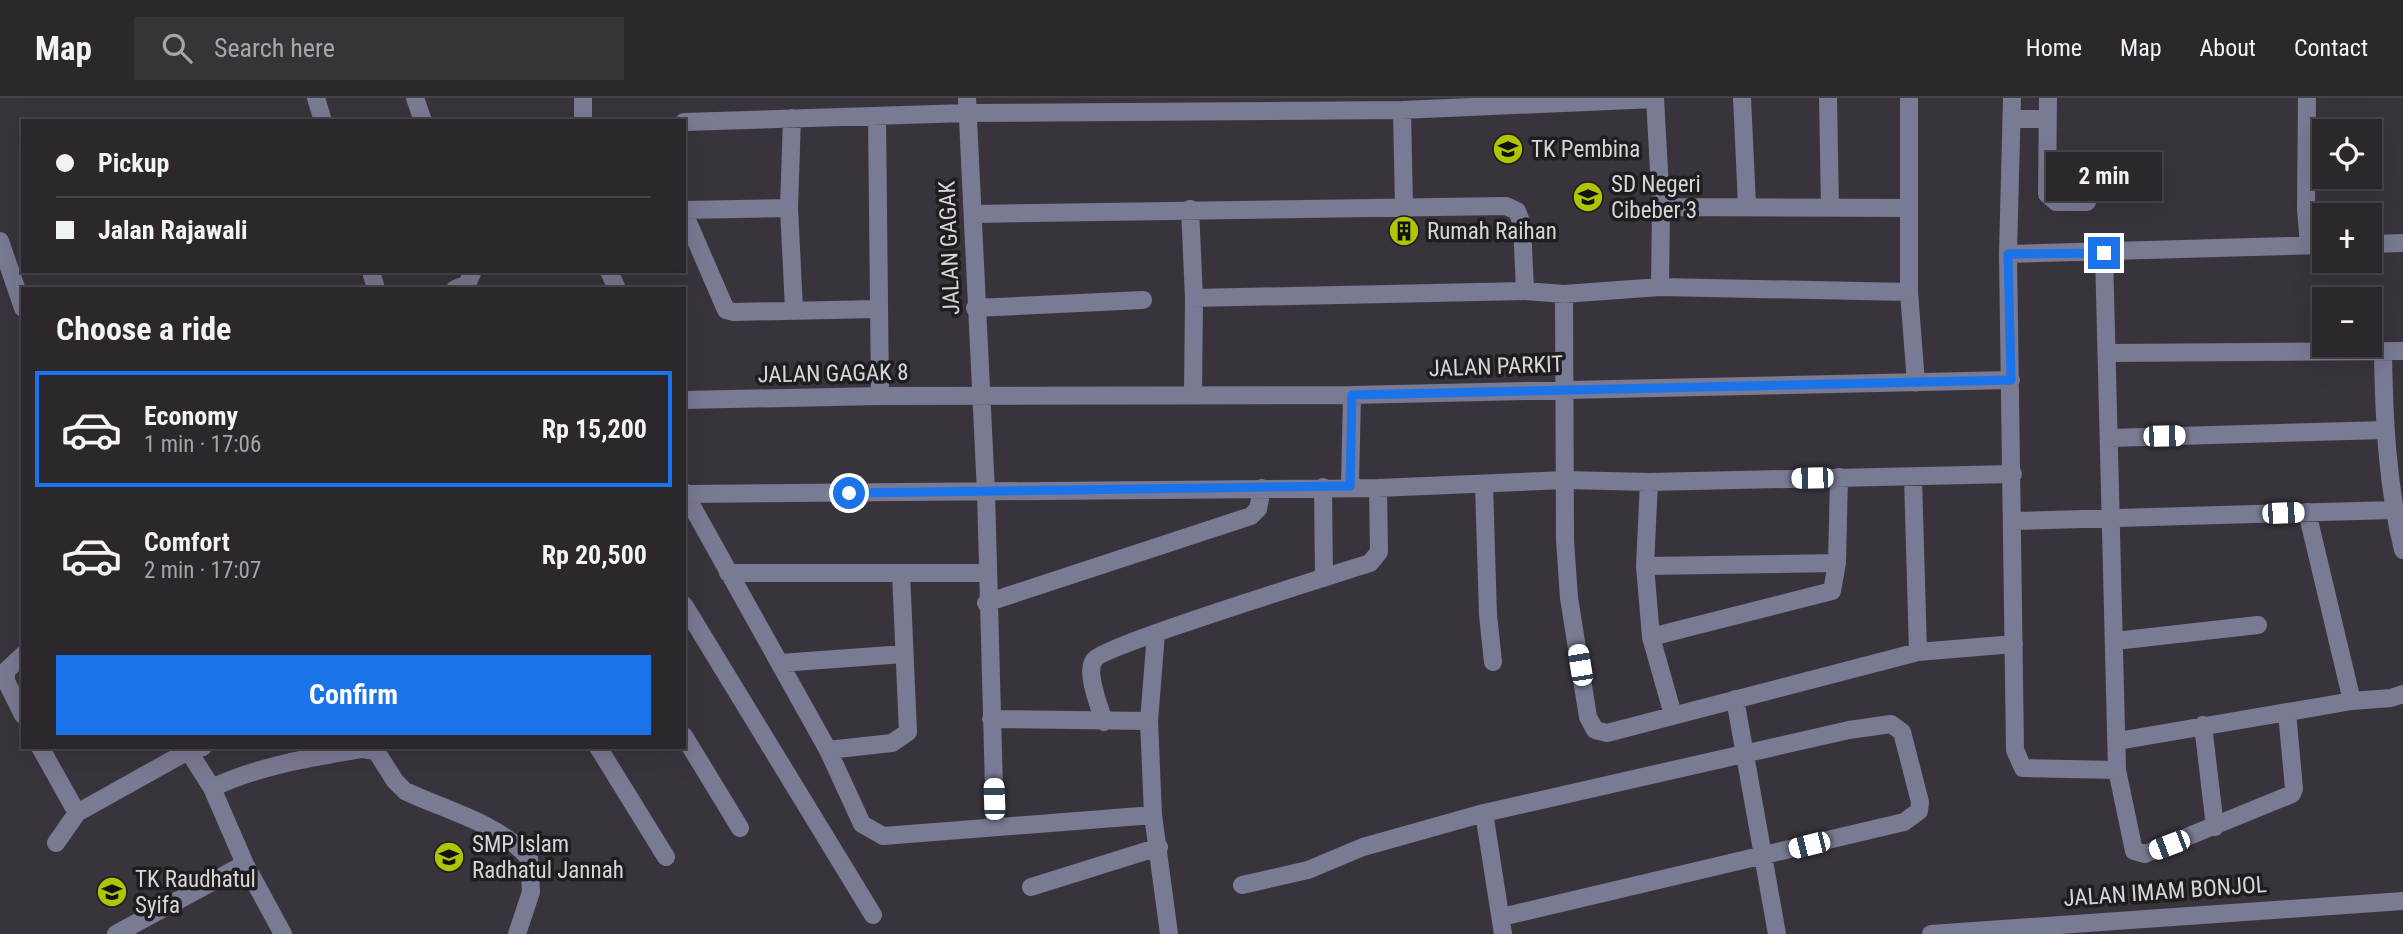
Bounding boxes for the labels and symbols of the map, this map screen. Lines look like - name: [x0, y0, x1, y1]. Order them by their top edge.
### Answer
- school or university icon: TK Pembina: [1491, 132, 1525, 166]
- place label: TK Pembina: [1531, 136, 1640, 163]
- callout: 2 min: [2046, 152, 2162, 200]
- place label: SD Negeri Cibeber 3: [1611, 171, 1701, 224]
- street label: JALAN GAGAK: [934, 180, 965, 316]
- school or university icon: SD Negeri Cibeber 3: [1571, 180, 1605, 214]
- building icon: Rumah Raihan: [1387, 214, 1421, 248]
- place label: Rumah Raihan: [1427, 218, 1557, 245]
- route end: [2088, 237, 2120, 269]
- street label: JALAN PARKIT: [1428, 351, 1564, 382]
- street label: JALAN GAGAK 8: [757, 359, 909, 388]
- car: [2143, 425, 2186, 447]
- car: [1791, 467, 1834, 489]
- route start: [833, 477, 865, 509]
- car: [2262, 502, 2305, 524]
- car: [1567, 643, 1594, 687]
- car: [983, 778, 1006, 820]
- car: [2146, 828, 2193, 862]
- car: [1787, 830, 1832, 860]
- place label: SMP Islam Radhatul Jannah: [472, 831, 624, 884]
- school or university icon: SMP Islam Radhatul Jannah: [432, 840, 466, 874]
- place label: TK Raudhatul Syifa: [135, 866, 256, 919]
- street label: JALAN IMAM BONJOL: [2062, 871, 2268, 912]
- school or university icon: TK Raudhatul Syifa: [95, 875, 129, 909]

